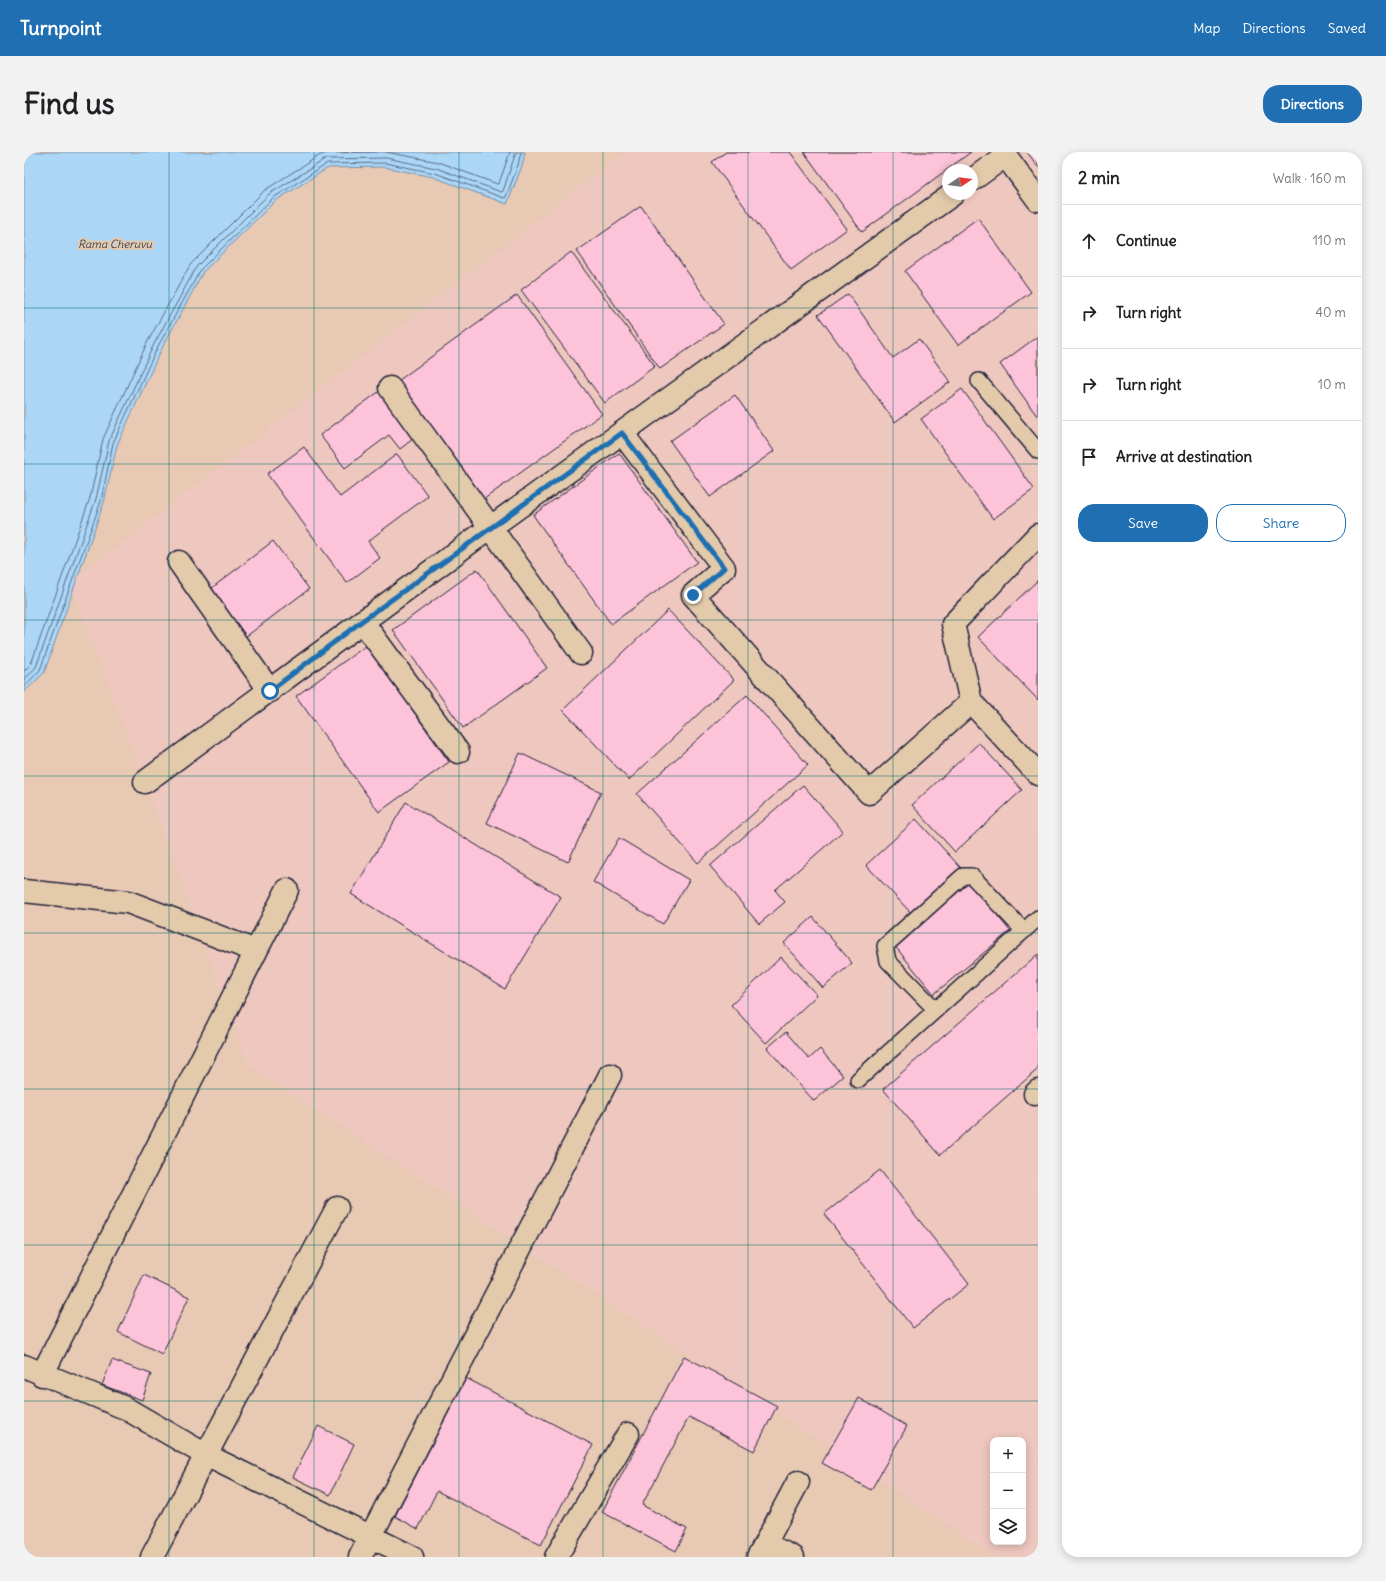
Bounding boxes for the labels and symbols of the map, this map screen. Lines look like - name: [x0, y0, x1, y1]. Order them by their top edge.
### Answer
- north arrow: [942, 164, 978, 200]
- water label: Rama Cheruvu: [78, 237, 153, 251]
- route end: [684, 586, 702, 604]
- route start: [261, 682, 279, 700]

